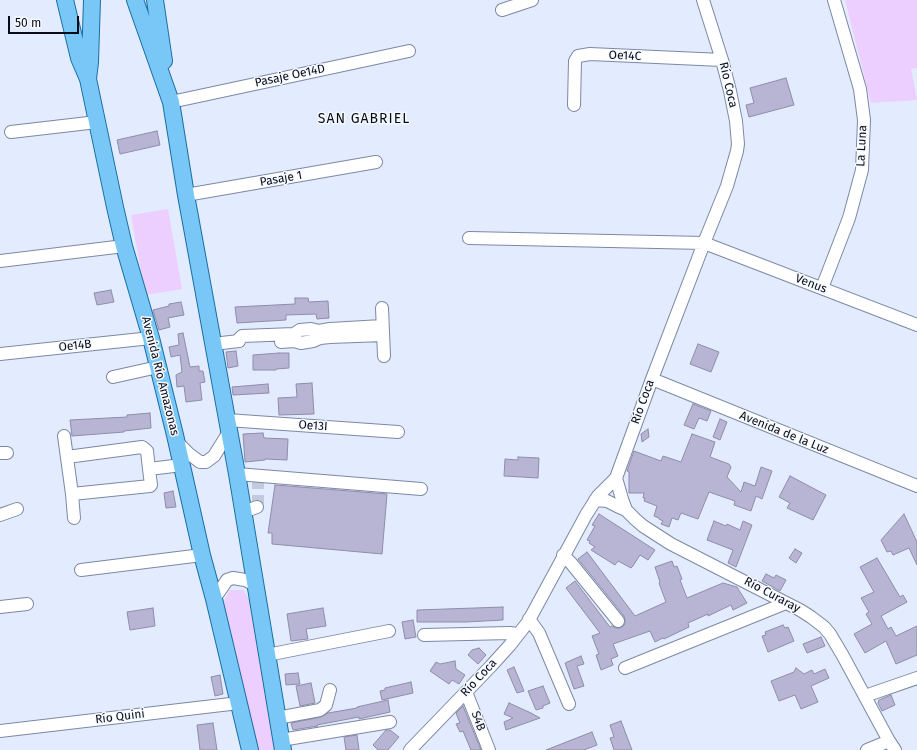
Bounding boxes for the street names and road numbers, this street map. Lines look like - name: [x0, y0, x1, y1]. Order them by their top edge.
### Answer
- street label: Oe14C: [608, 48, 642, 64]
- street label: Río Coca: [716, 61, 740, 109]
- street label: Pasaje Oe14D: [254, 62, 326, 90]
- street label: La Luna: [854, 125, 870, 167]
- street label: Pasaje 1: [259, 168, 303, 190]
- street label: Venus: [793, 271, 829, 297]
- street label: Avenida Río Amazonas: [138, 315, 182, 437]
- street label: Oe14B: [58, 337, 92, 355]
- street label: Río Coca: [628, 378, 658, 426]
- street label: Avenida de la Luz: [737, 409, 831, 457]
- street label: Oe13I: [298, 418, 328, 434]
- street label: Río Curaray: [741, 574, 803, 616]
- street label: Río Coca: [458, 656, 500, 700]
- street label: Río Quini: [94, 707, 146, 727]
- street label: S4B: [468, 709, 488, 733]

